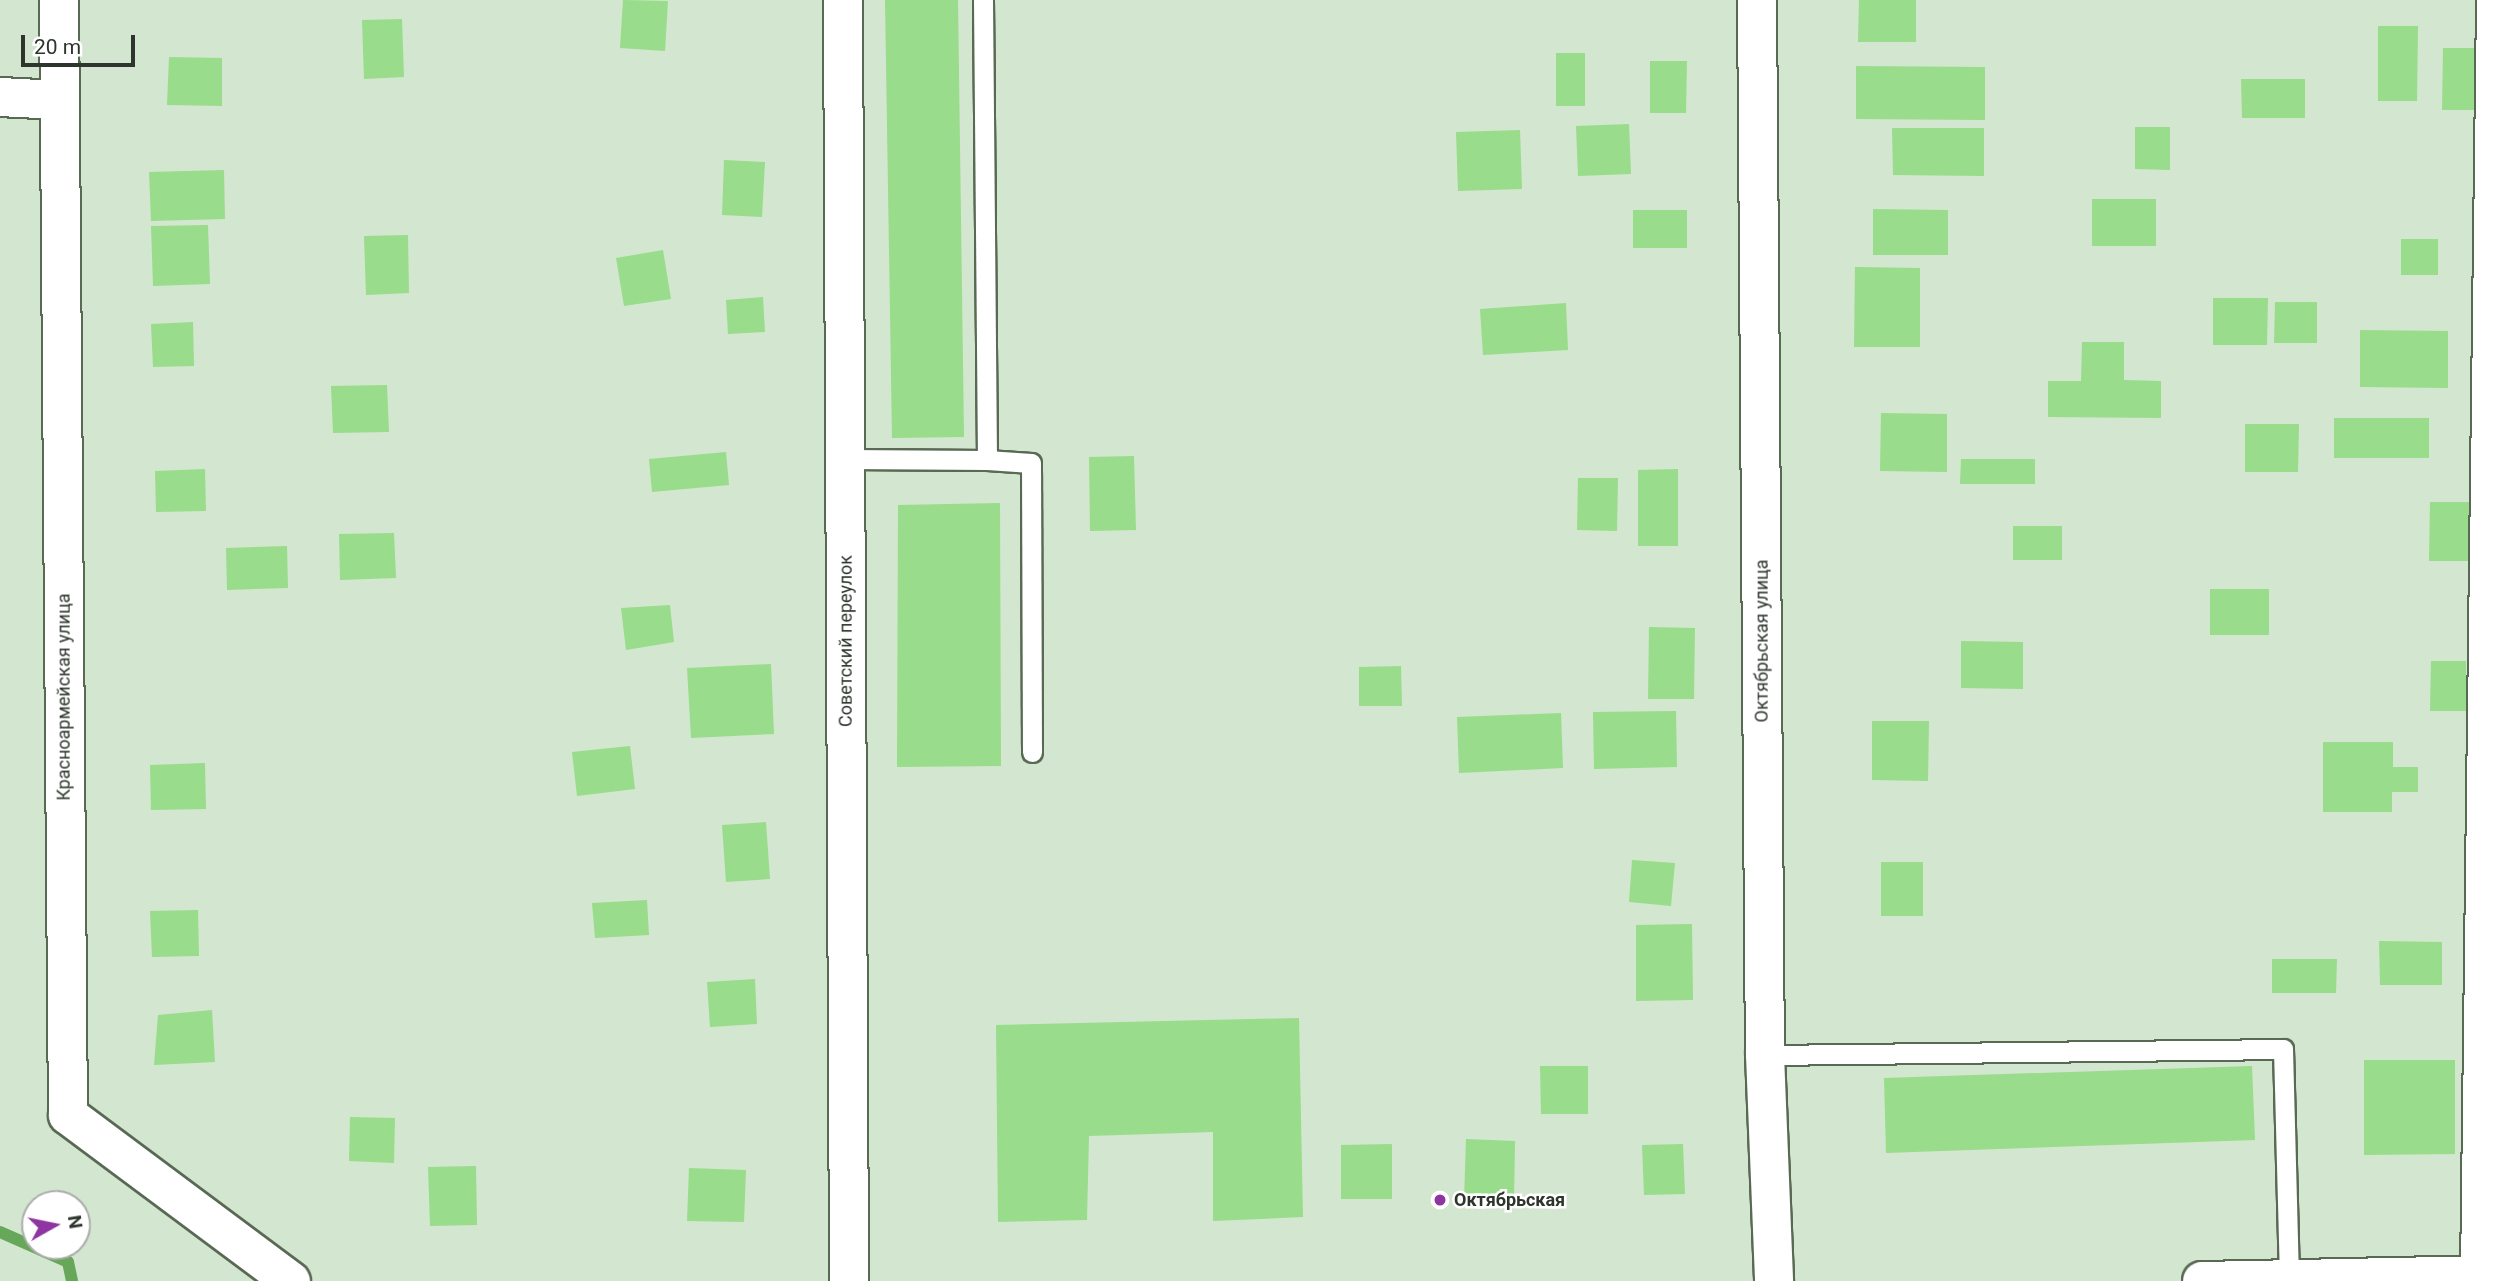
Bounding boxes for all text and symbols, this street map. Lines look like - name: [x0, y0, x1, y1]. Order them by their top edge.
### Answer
- scale bar: [24, 21, 138, 65]
- text: 20 m: [34, 35, 81, 59]
- street label: Советский переулок: [835, 555, 857, 727]
- street label: Октябрьская улица: [1751, 559, 1773, 723]
- street label: Красноармейская улица: [53, 593, 75, 801]
- place label: Октябрьская: [1454, 1189, 1565, 1211]
- north arrow: [21, 1190, 91, 1260]
- marker: Октябрьская: [1432, 1192, 1448, 1208]
- text: N: [63, 1214, 88, 1230]

